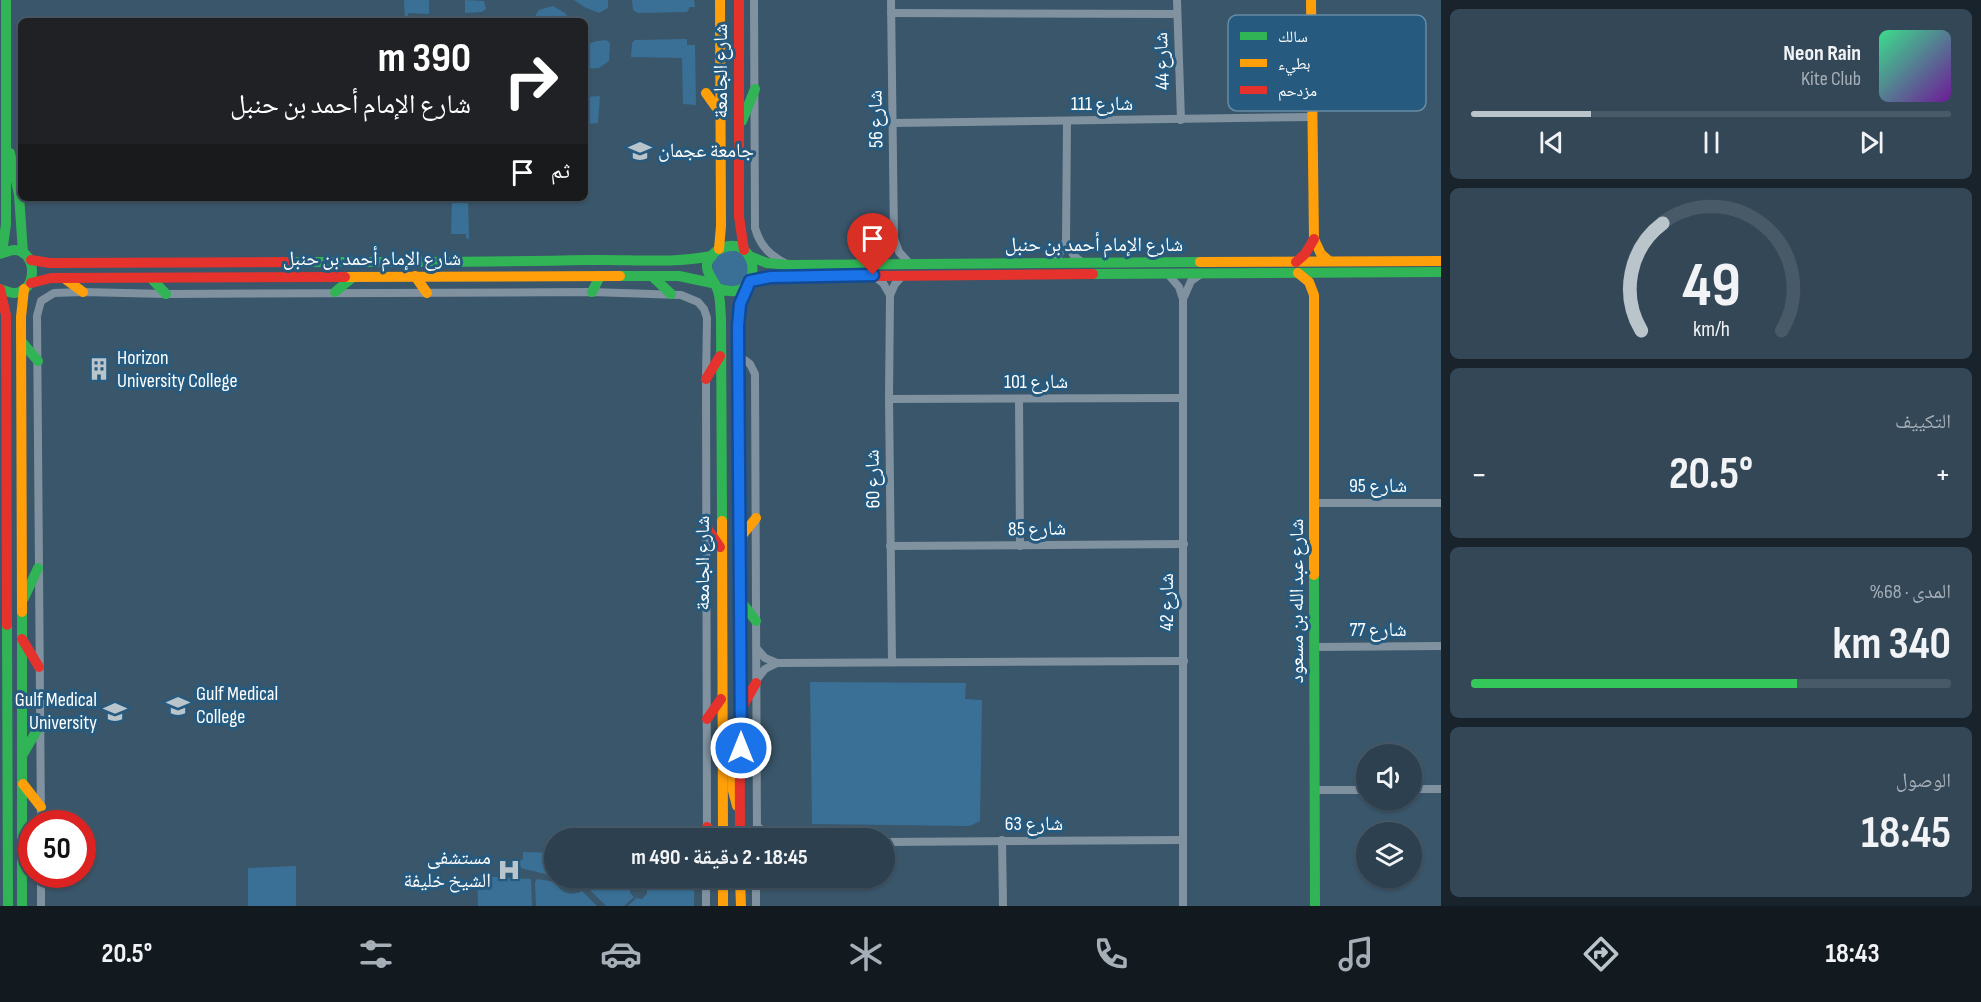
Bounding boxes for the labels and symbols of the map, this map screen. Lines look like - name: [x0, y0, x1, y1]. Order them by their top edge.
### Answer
- legend: [1228, 15, 1426, 111]
- street label: شارع الجامعة: [709, 23, 733, 119]
- text: سالك: [1278, 28, 1308, 47]
- street label: شارع 44: [1149, 32, 1175, 90]
- text: بطيء: [1278, 55, 1310, 76]
- text: مزدحم: [1278, 82, 1317, 101]
- street label: شارع 56: [863, 90, 889, 148]
- street label: شارع 111: [1071, 92, 1133, 116]
- school or university icon: جامعة عجمان: [627, 138, 653, 164]
- place label: جامعة عجمان: [658, 139, 754, 163]
- pin: [847, 213, 898, 275]
- street label: شارع الإمام أحمد بن حنبل: [1005, 232, 1183, 258]
- street label: شارع الإمام أحمد بن حنبل: [283, 246, 461, 272]
- place label: Horizon University College: [117, 346, 237, 393]
- building icon: Horizon University College: [86, 356, 112, 382]
- street label: شارع 101: [1004, 370, 1068, 394]
- street label: شارع 60: [860, 449, 886, 509]
- street label: شارع 95: [1349, 474, 1407, 498]
- street label: شارع الجامعة: [691, 515, 715, 611]
- street label: شارع 85: [1008, 516, 1066, 542]
- street label: شارع عبد الله بن مسعود: [1285, 519, 1309, 683]
- street label: شارع 42: [1155, 573, 1179, 631]
- street label: شارع 77: [1349, 618, 1407, 642]
- place label: Gulf Medical College: [196, 682, 278, 729]
- place label: Gulf Medical University: [15, 688, 97, 735]
- school or university icon: Gulf Medical College: [165, 693, 191, 719]
- school or university icon: Gulf Medical University: [102, 699, 128, 725]
- position arrow: [709, 716, 773, 780]
- speed limit sign: 50: [18, 810, 96, 888]
- street label: شارع 63: [1005, 812, 1063, 836]
- place label: مستشفى الشيخ خليفة: [403, 846, 491, 893]
- hospital icon: مستشفى الشيخ خليفة: [496, 857, 522, 883]

